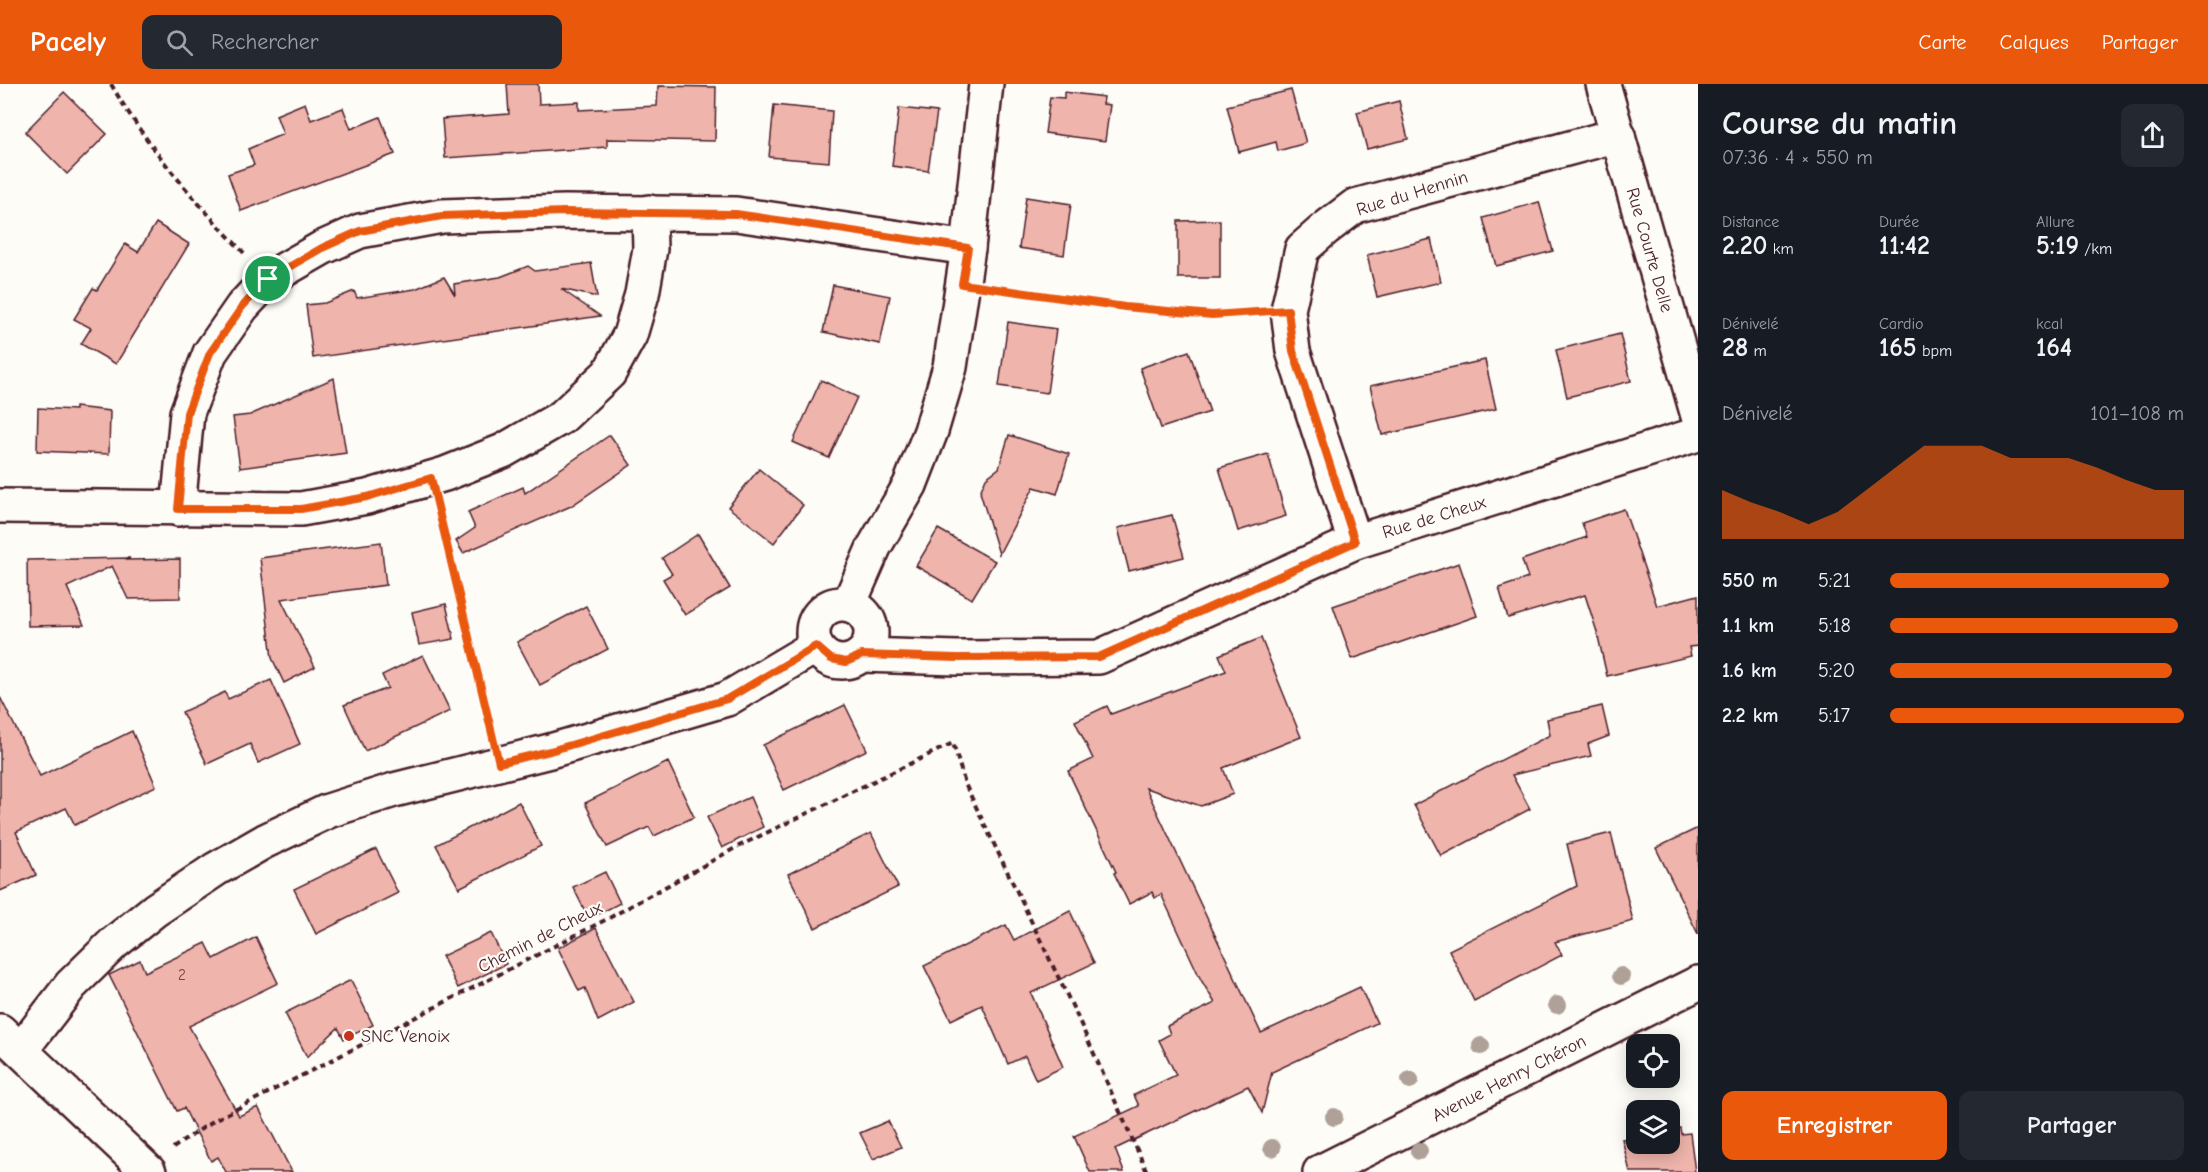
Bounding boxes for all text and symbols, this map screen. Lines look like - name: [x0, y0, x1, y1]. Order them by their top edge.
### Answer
- search box: [142, 15, 562, 69]
- text: Pacely: [30, 26, 106, 58]
- icon: search: [163, 26, 196, 59]
- text: Rechercher: [211, 29, 319, 55]
- text: Carte: [1919, 30, 1967, 54]
- text: Calques: [2000, 30, 2069, 54]
- text: Partager: [2102, 30, 2178, 54]
- text: Course du matin: [1722, 104, 1957, 142]
- button: share: [2121, 104, 2184, 167]
- text: 07:36 · 4 × 550 m: [1722, 146, 1873, 169]
- street label: Rue du Hennin: [1354, 167, 1471, 220]
- street label: Rue Courte Delle: [1622, 185, 1677, 315]
- text: Distance: [1722, 213, 1779, 231]
- text: Durée: [1879, 213, 1919, 231]
- text: Allure: [2036, 213, 2075, 231]
- text: 2.20: [1722, 231, 1767, 261]
- text: 11:42: [1879, 231, 1930, 261]
- text: 5:19: [2036, 231, 2079, 261]
- text: km: [1767, 240, 1794, 258]
- text: /km: [2079, 240, 2112, 258]
- pin: [242, 253, 293, 304]
- icon: arrive: [251, 262, 284, 295]
- text: Dénivelé: [1722, 315, 1778, 333]
- text: Cardio: [1879, 315, 1924, 333]
- text: kcal: [2036, 315, 2063, 333]
- text: 28: [1722, 333, 1748, 363]
- text: 165: [1879, 333, 1917, 363]
- text: 164: [2036, 333, 2072, 363]
- text: m: [1748, 342, 1767, 360]
- text: bpm: [1917, 342, 1952, 360]
- text: Dénivelé: [1722, 402, 1793, 425]
- text: 101–108 m: [2090, 402, 2184, 425]
- street label: Rue de Cheux: [1380, 492, 1489, 543]
- text: 550 m: [1722, 569, 1778, 592]
- text: 5:21: [1818, 569, 1851, 592]
- text: 1.1 km: [1722, 614, 1774, 637]
- text: 5:18: [1818, 614, 1851, 637]
- text: 1.6 km: [1722, 659, 1777, 682]
- text: 5:20: [1818, 659, 1855, 682]
- text: 2.2 km: [1722, 704, 1778, 727]
- text: 5:17: [1818, 704, 1850, 727]
- street label: Chemin de Cheux: [475, 897, 606, 978]
- house number: 2: [178, 966, 186, 984]
- place label: SNC Venoix: [361, 1026, 450, 1047]
- marker: SNC Venoix: [342, 1029, 356, 1043]
- street label: Avenue Henry Chéron: [1429, 1030, 1590, 1126]
- map controls: [1626, 1034, 1680, 1154]
- button: locate: [1626, 1034, 1680, 1088]
- button: Enregistrer: [1722, 1091, 1947, 1160]
- button: Partager: [1959, 1091, 2184, 1160]
- button: layers: [1626, 1100, 1680, 1154]

